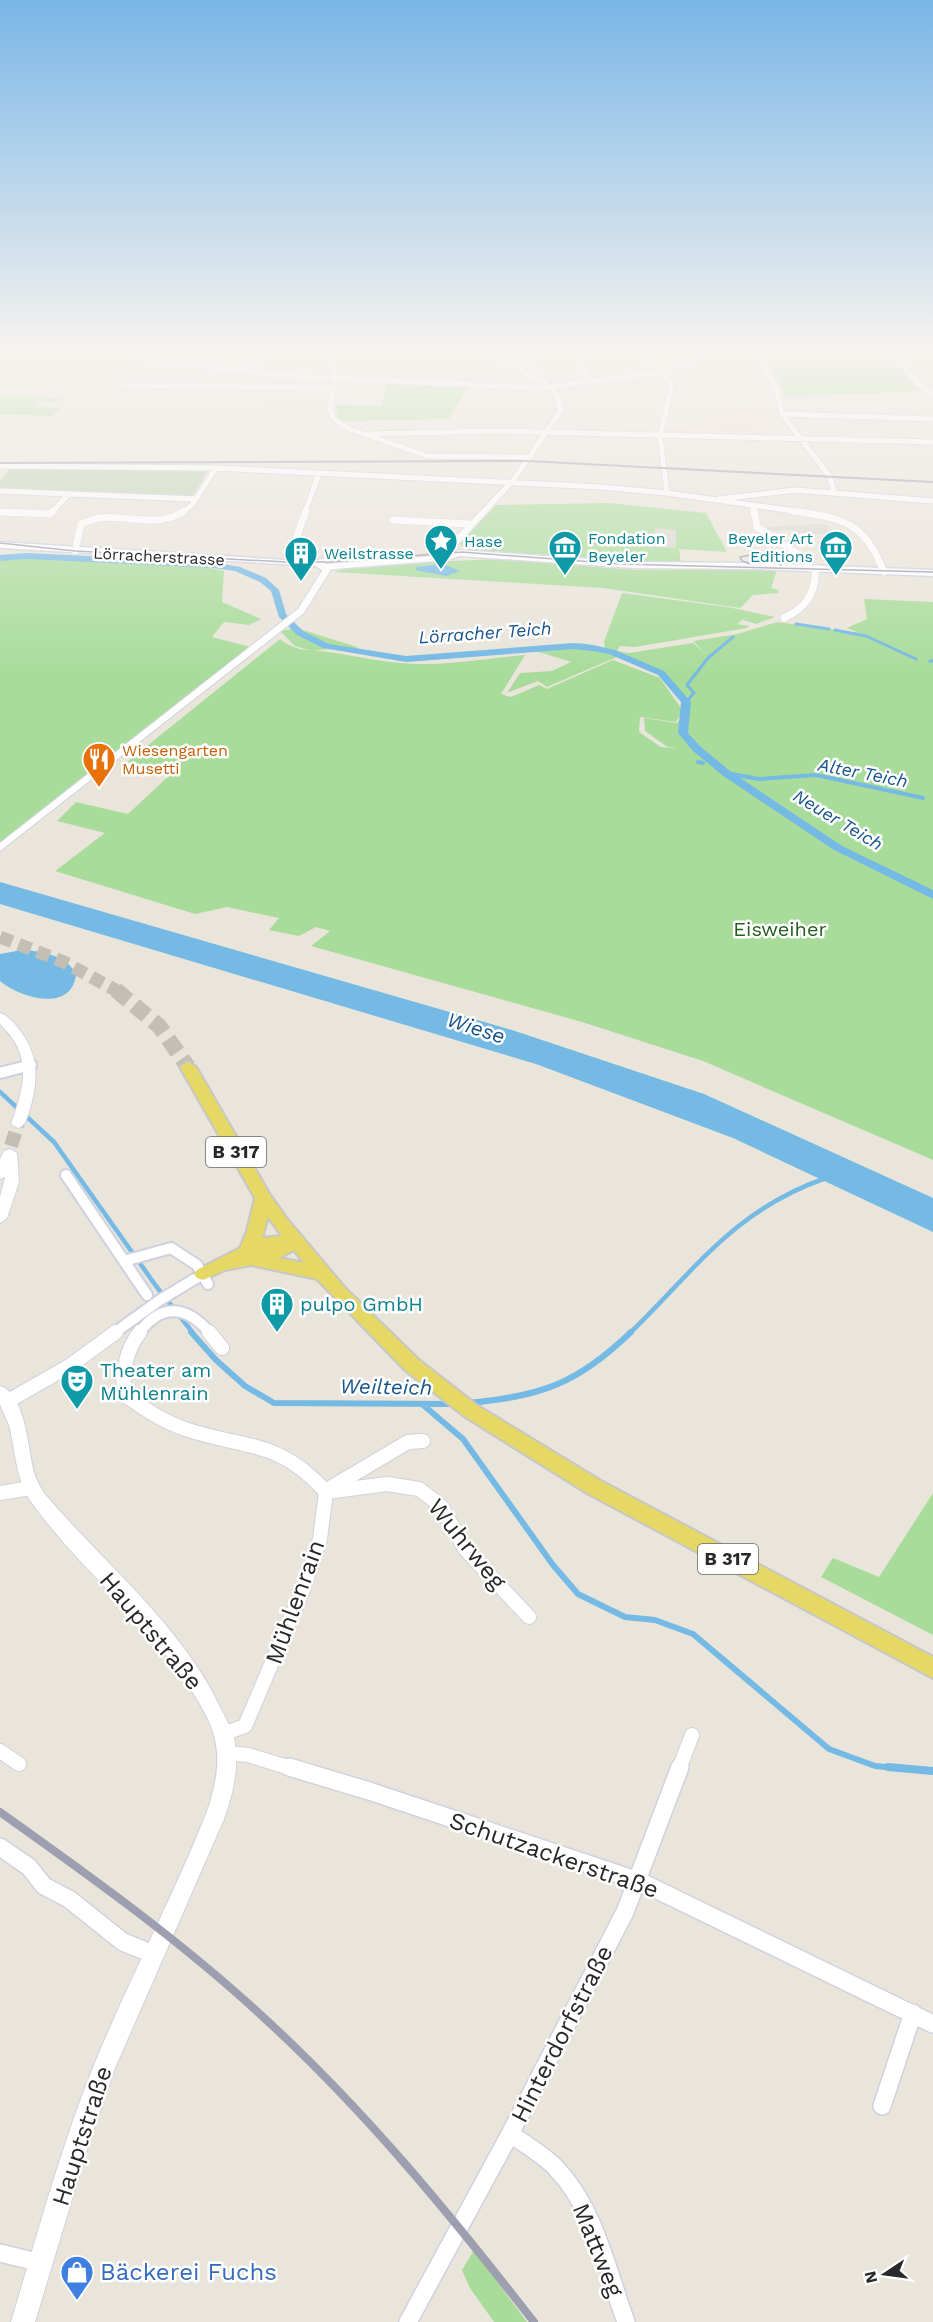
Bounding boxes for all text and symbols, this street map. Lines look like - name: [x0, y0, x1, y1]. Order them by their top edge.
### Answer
- place icon: Hase: [423, 523, 459, 570]
- museum icon: Fondation Beyeler: [547, 529, 583, 576]
- place label: Fondation Beyeler: [588, 529, 666, 566]
- place label: Beyeler Art Editions: [728, 529, 813, 566]
- museum icon: Beyeler Art Editions: [818, 529, 854, 576]
- place label: Hase: [464, 532, 502, 551]
- building icon: Weilstrasse: [283, 535, 319, 582]
- street label: Lörracherstrasse: [93, 544, 225, 569]
- place label: Weilstrasse: [324, 544, 414, 563]
- water label: Lörracher Teich: [418, 617, 552, 648]
- restaurant icon: Wiesengarten Musetti: [81, 741, 117, 788]
- place label: Wiesengarten Musetti: [122, 741, 228, 778]
- water label: Alter Teich: [816, 753, 910, 791]
- water label: Neuer Teich: [790, 785, 887, 855]
- park label: Eisweiher: [733, 917, 827, 941]
- water label: Wiese: [444, 1006, 508, 1049]
- road number: B 317: [206, 1137, 266, 1167]
- building icon: pulpo GmbH: [259, 1286, 295, 1333]
- place label: pulpo GmbH: [300, 1292, 423, 1316]
- place label: Theater am Mühlenrain: [100, 1358, 211, 1405]
- theatre icon: Theater am Mühlenrain: [59, 1363, 95, 1410]
- water label: Weilteich: [340, 1373, 432, 1400]
- street label: Wuhrweg: [422, 1493, 512, 1595]
- street label: Mühlenrain: [260, 1536, 330, 1668]
- road number: B 317: [698, 1544, 758, 1574]
- street label: Hauptstraße: [94, 1566, 208, 1696]
- street label: Schutzackerstraße: [446, 1806, 662, 1904]
- street label: Hinterdorfstraße: [505, 1941, 619, 2127]
- street label: Hauptstraße: [46, 2063, 118, 2209]
- street label: Mattweg: [567, 2199, 629, 2301]
- north arrow: [855, 2244, 915, 2304]
- shop icon: Bäckerei Fuchs: [59, 2254, 95, 2301]
- place label: Bäckerei Fuchs: [100, 2258, 277, 2286]
- text: N: [860, 2269, 881, 2285]

